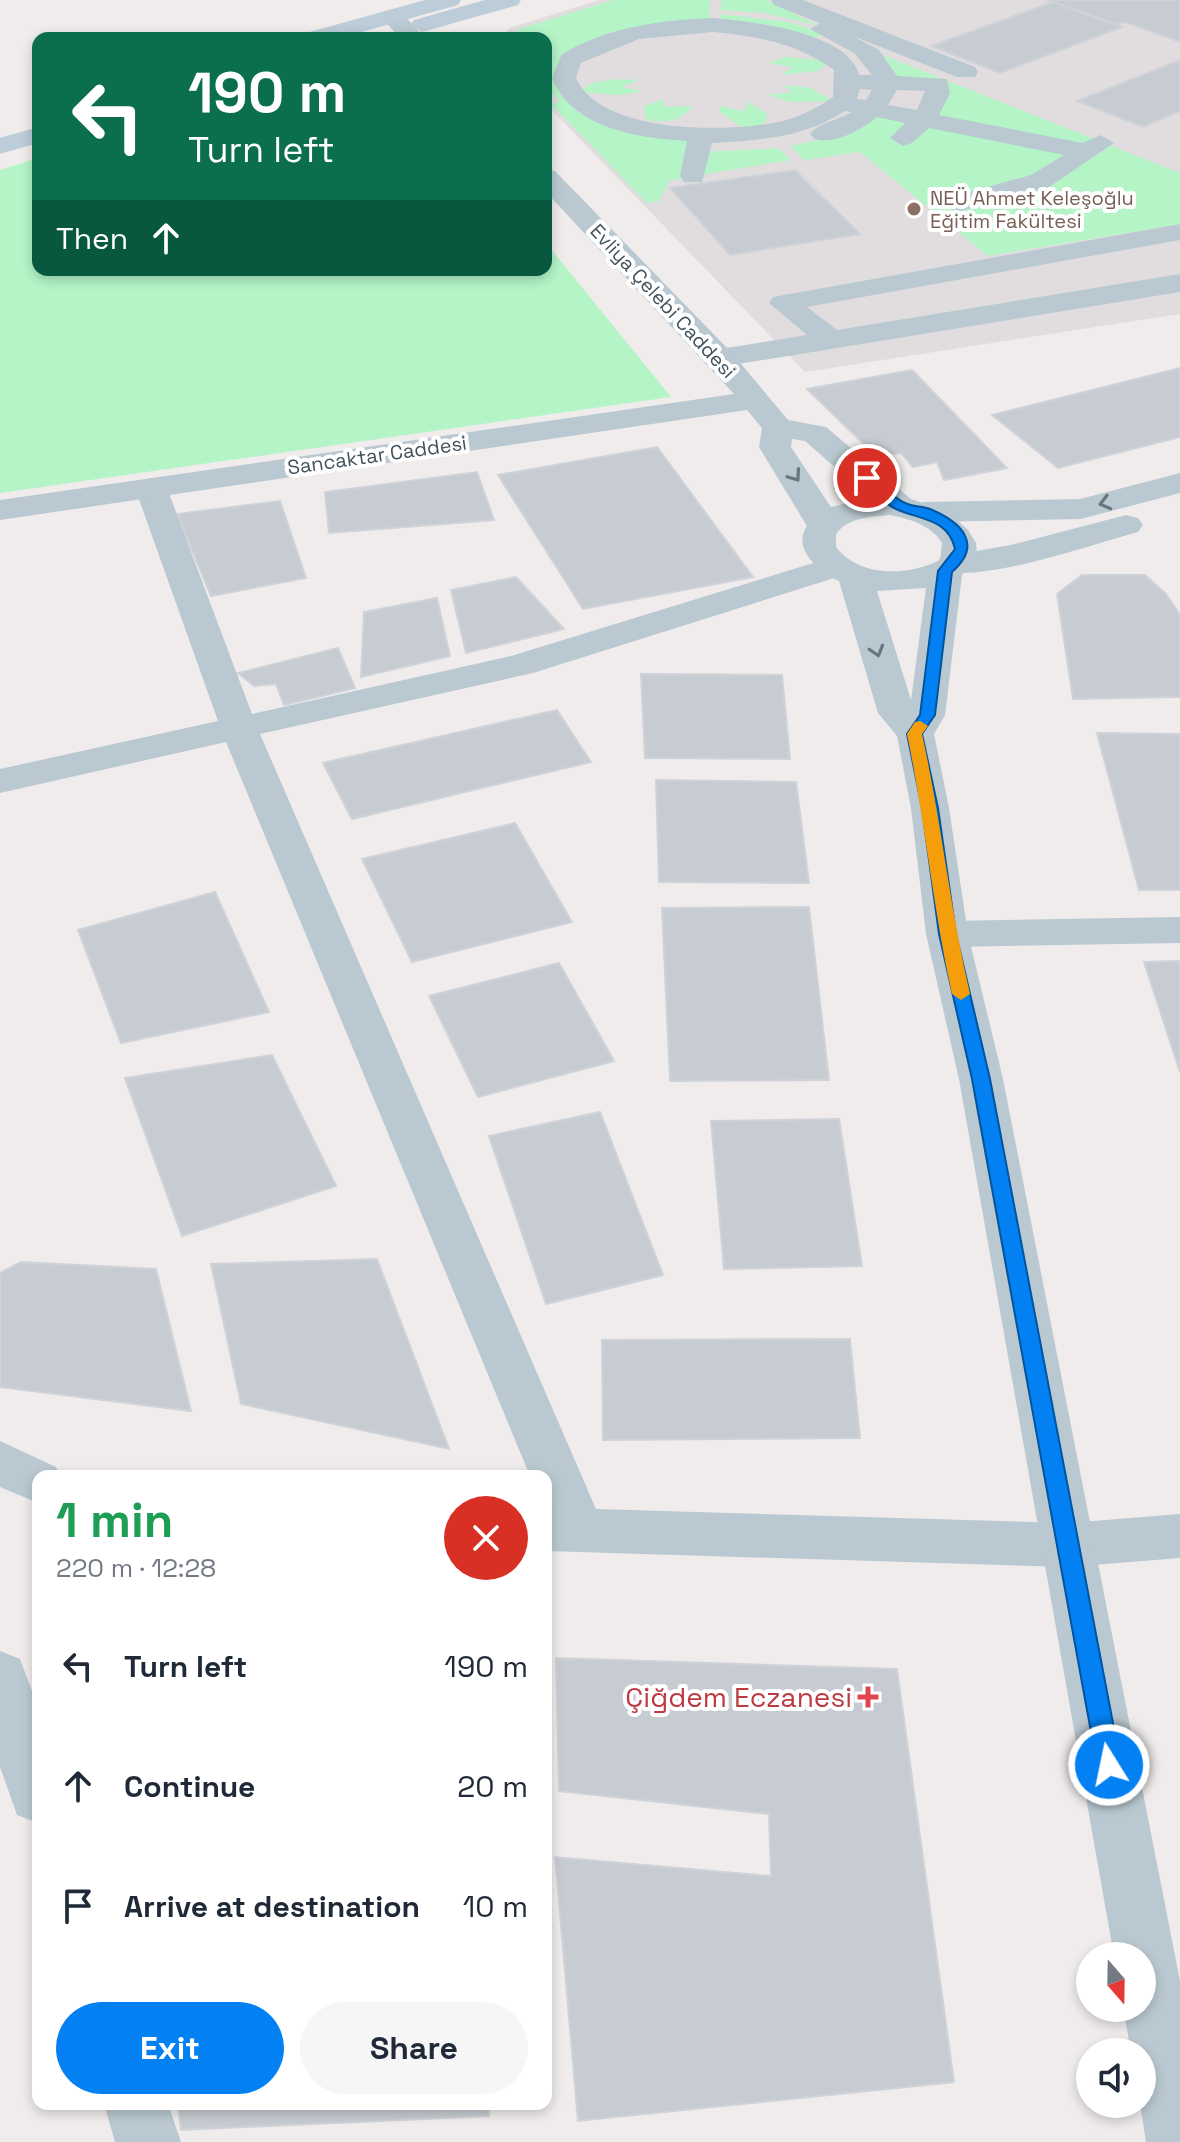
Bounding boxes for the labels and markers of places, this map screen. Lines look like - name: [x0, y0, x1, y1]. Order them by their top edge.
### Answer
- place label: NEÜ Ahmet Keleşoğlu Eğitim Fakültesi: [930, 185, 1134, 234]
- marker: NEÜ Ahmet Keleşoğlu Eğitim Fakültesi: [905, 200, 923, 218]
- pin: [833, 444, 901, 512]
- place label: Çiğdem Eczanesi: [625, 1679, 852, 1715]
- marker: Çiğdem Eczanesi: [859, 1688, 877, 1706]

